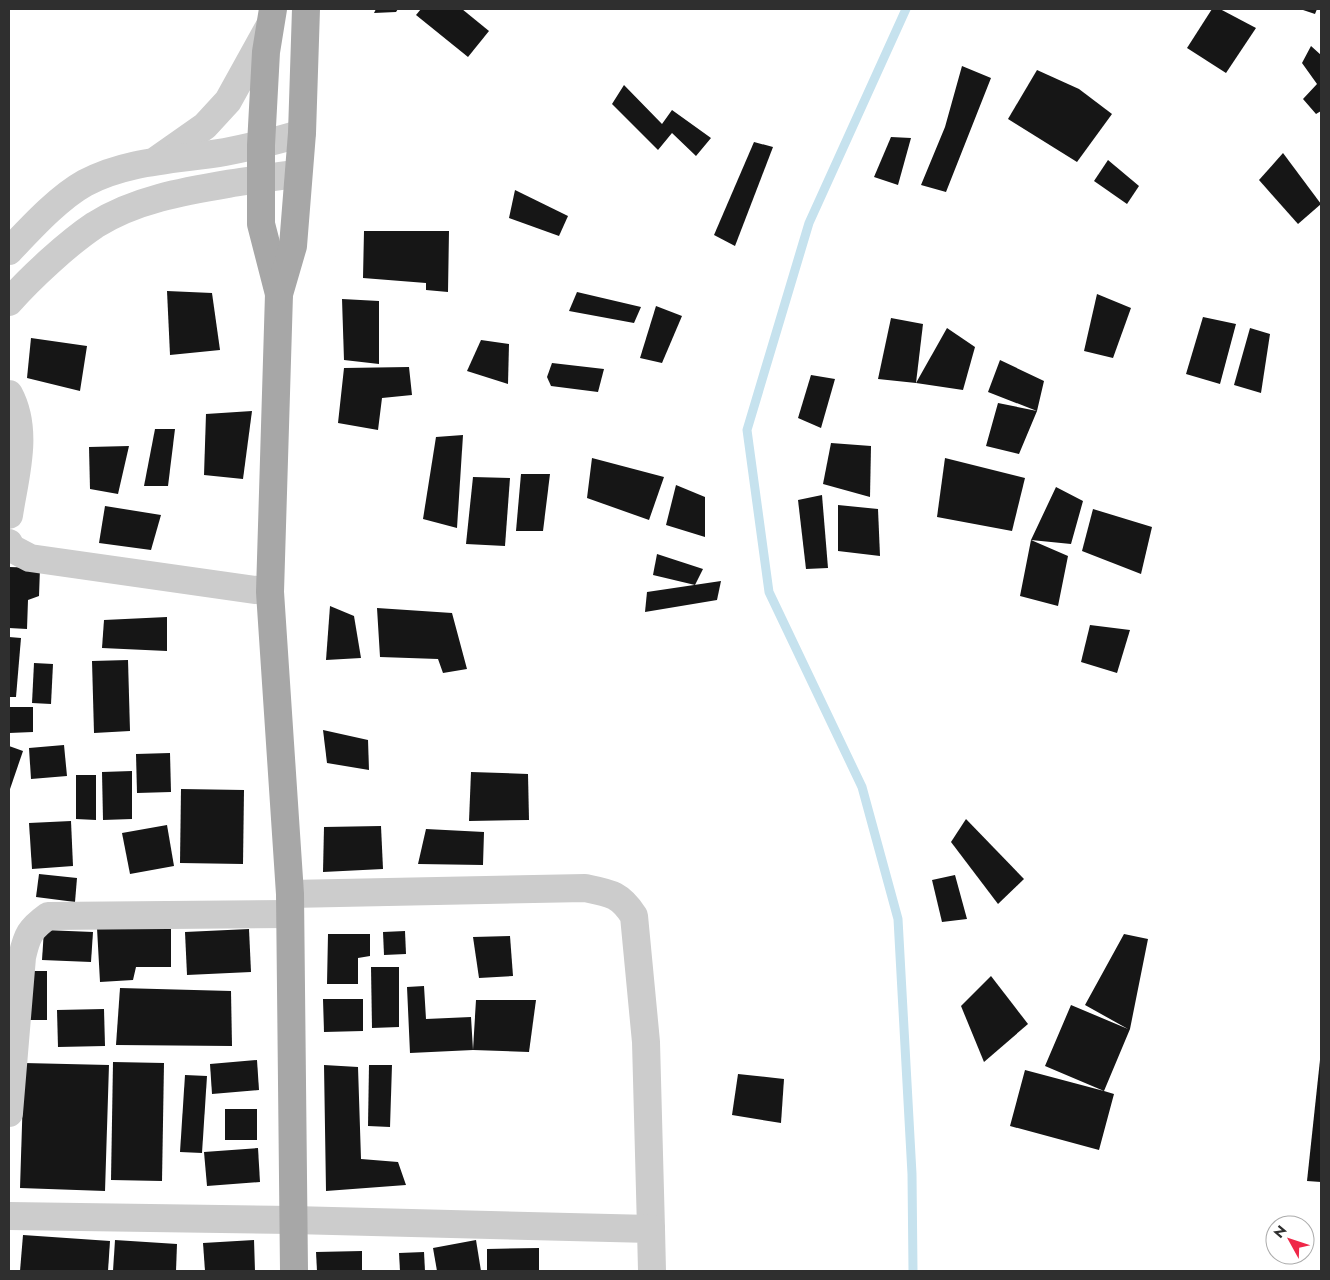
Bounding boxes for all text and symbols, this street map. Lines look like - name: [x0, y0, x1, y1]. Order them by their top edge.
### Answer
- north arrow: [1265, 1215, 1315, 1265]
- text: N: [1269, 1221, 1291, 1242]

